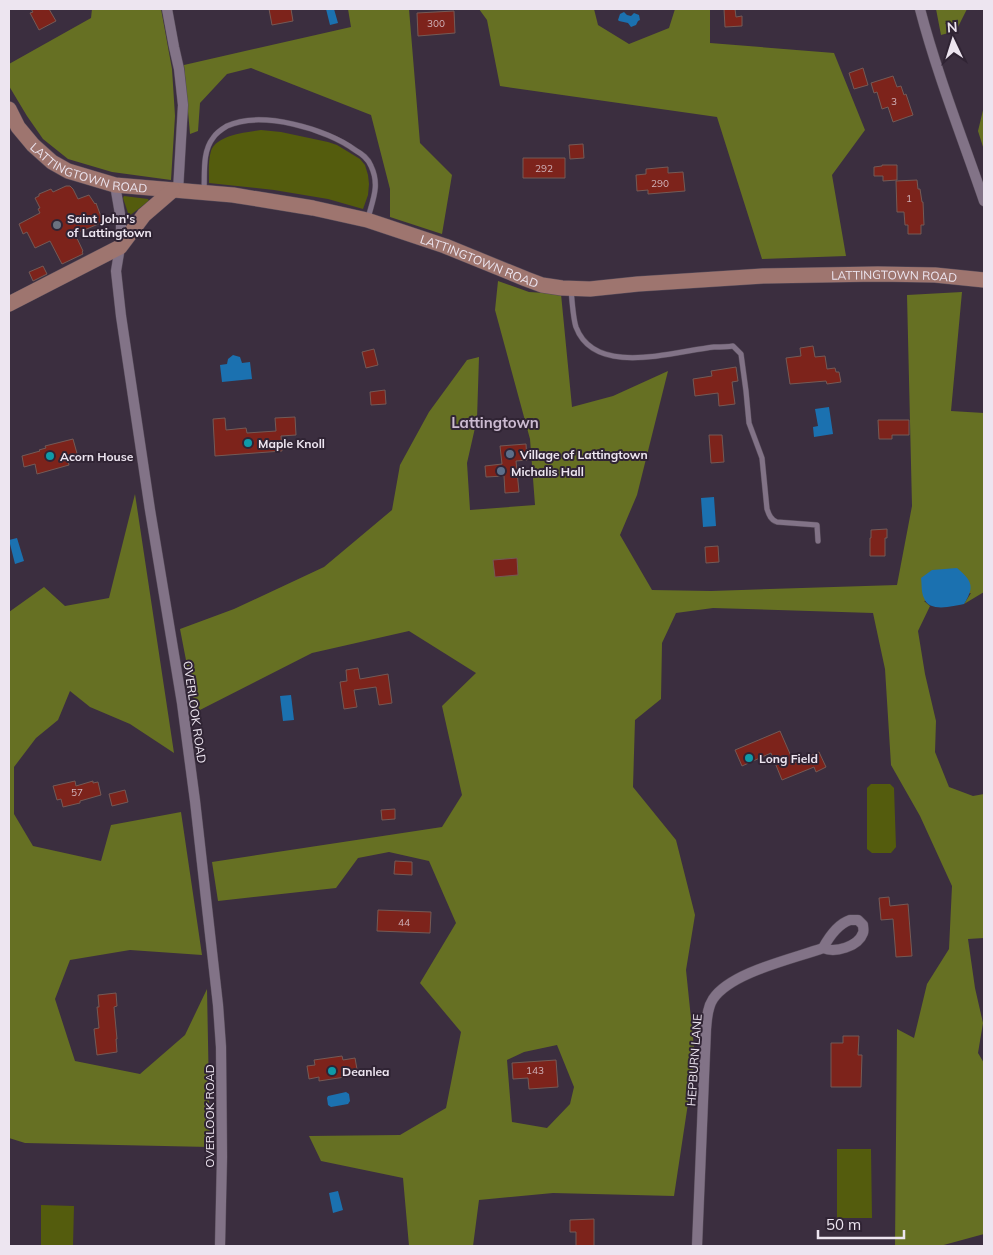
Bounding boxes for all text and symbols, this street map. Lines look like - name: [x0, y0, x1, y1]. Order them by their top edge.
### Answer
- north arrow: [928, 15, 978, 65]
- house number: 300: [427, 17, 445, 30]
- text: N: [946, 18, 958, 36]
- house number: 3: [891, 95, 897, 108]
- street label: LATTINGTOWN ROAD: [28, 139, 148, 195]
- house number: 292: [535, 162, 553, 175]
- house number: 290: [651, 177, 669, 190]
- house number: 1: [906, 192, 912, 205]
- place label: Saint John's of Lattingtown: [67, 211, 152, 240]
- marker: Saint John's of Lattingtown: [51, 219, 63, 231]
- street label: LATTINGTOWN ROAD: [418, 231, 541, 291]
- street label: LATTINGTOWN ROAD: [831, 266, 958, 285]
- district label: Lattingtown: [451, 413, 539, 432]
- place label: Maple Knoll: [258, 436, 325, 451]
- marker: Maple Knoll: [242, 437, 254, 449]
- place label: Village of Lattingtown: [519, 447, 648, 462]
- marker: Village of Lattingtown: [504, 448, 516, 460]
- place label: Acorn House: [60, 449, 134, 464]
- marker: Acorn House: [44, 450, 56, 462]
- place label: Michalis Hall: [511, 464, 584, 479]
- marker: Michalis Hall: [495, 465, 507, 477]
- street label: OVERLOOK ROAD: [180, 660, 210, 764]
- place label: Long Field: [759, 751, 818, 766]
- marker: Long Field: [743, 752, 755, 764]
- house number: 57: [71, 786, 83, 799]
- house number: 44: [398, 916, 410, 929]
- street label: HEPBURN LANE: [683, 1013, 705, 1107]
- street label: OVERLOOK ROAD: [202, 1064, 217, 1168]
- place label: Deanlea: [342, 1064, 390, 1079]
- house number: 143: [526, 1064, 544, 1077]
- marker: Deanlea: [326, 1065, 338, 1077]
- scale bar: [818, 1208, 904, 1240]
- text: 50 m: [826, 1215, 861, 1234]

